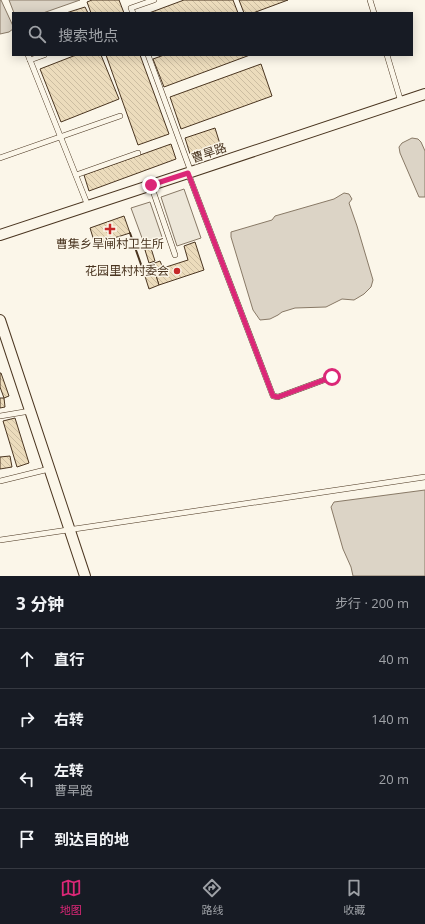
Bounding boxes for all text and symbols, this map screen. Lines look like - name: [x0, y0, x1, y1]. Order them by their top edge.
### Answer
- search box: [12, 12, 413, 56]
- icon: search: [26, 23, 48, 45]
- text: 搜索地点: [58, 25, 118, 45]
- street label: 曹旱路: [189, 139, 229, 166]
- route end: [142, 176, 160, 194]
- marker: 曹集乡旱闸村卫生所: [104, 223, 116, 235]
- place label: 曹集乡旱闸村卫生所: [56, 235, 164, 252]
- place label: 花园里村村委会: [85, 262, 169, 279]
- marker: 花园里村村委会: [172, 266, 182, 276]
- route start: [323, 368, 341, 386]
- text: 3 分钟: [16, 592, 64, 615]
- text: 步行 · 200 m: [335, 594, 409, 612]
- icon: ahead: [16, 648, 38, 670]
- text: 直行: [54, 649, 84, 669]
- text: 40 m: [379, 650, 409, 668]
- icon: right: [16, 708, 38, 730]
- text: 右转: [54, 709, 84, 729]
- text: 140 m: [371, 710, 409, 728]
- text: 左转: [54, 760, 84, 780]
- icon: left: [16, 768, 38, 790]
- text: 20 m: [379, 770, 409, 788]
- text: 曹旱路: [54, 781, 93, 799]
- icon: arrive: [16, 828, 38, 850]
- text: 到达目的地: [54, 829, 129, 849]
- tab: 地图: [60, 877, 82, 917]
- tab: 路线: [201, 877, 223, 917]
- tab: 收藏: [343, 877, 365, 917]

